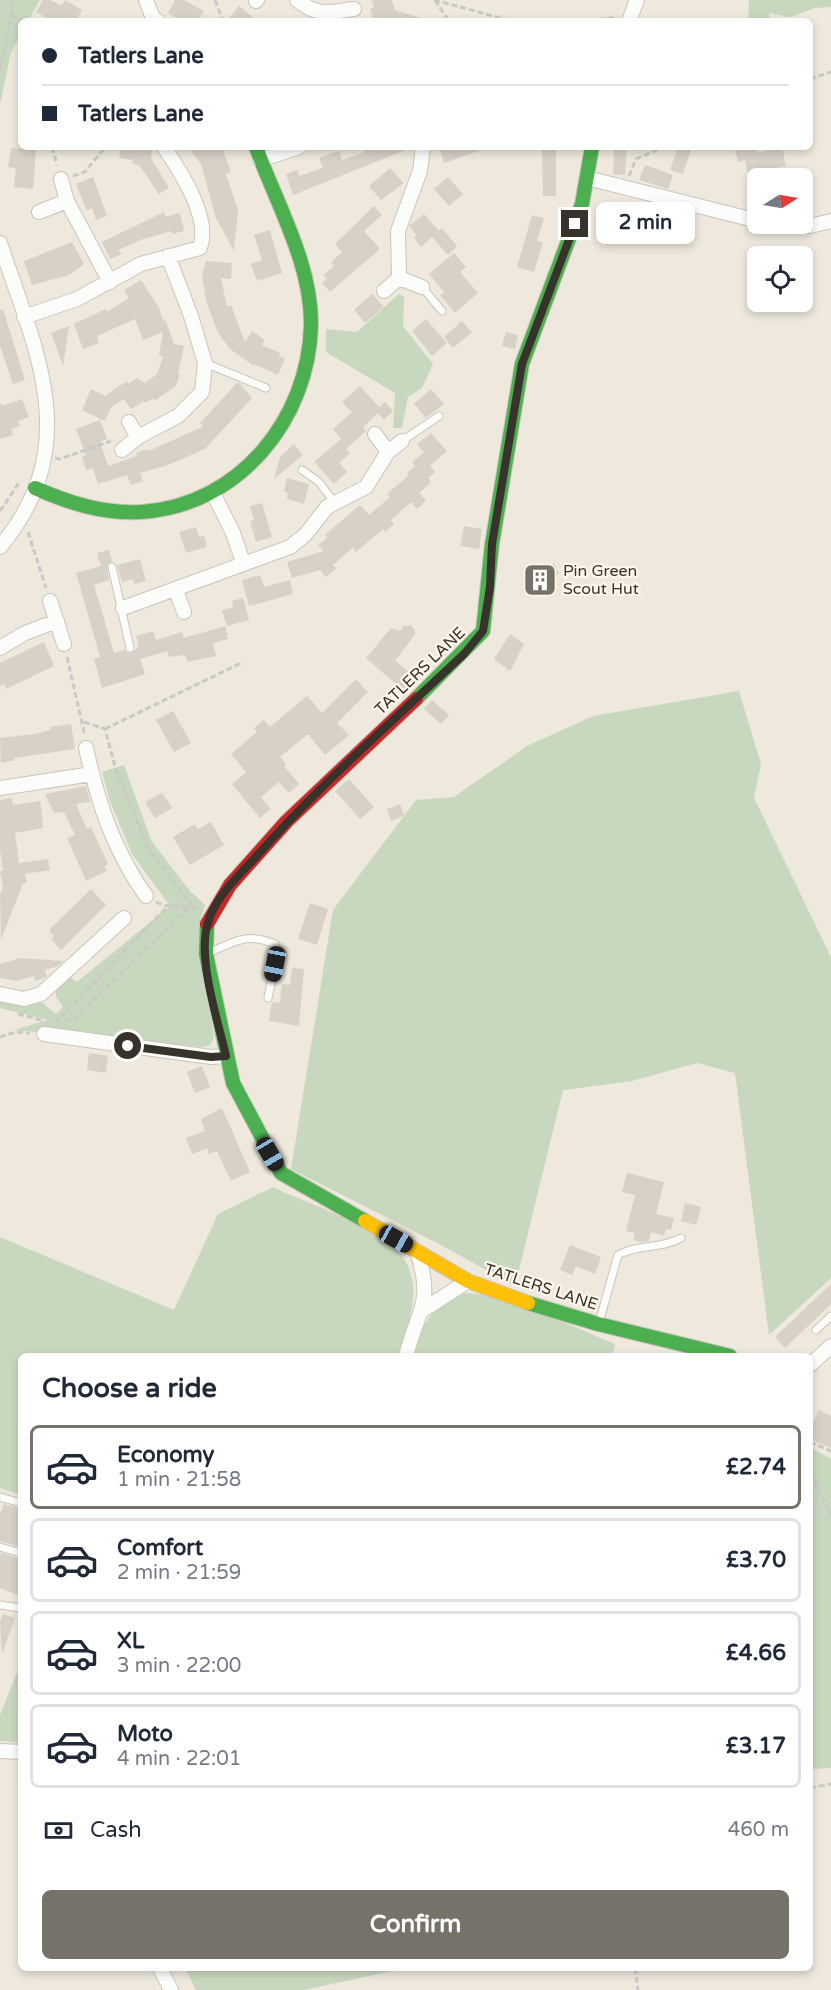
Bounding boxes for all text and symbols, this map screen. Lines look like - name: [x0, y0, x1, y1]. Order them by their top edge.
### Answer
- text: Tatlers Lane: [78, 43, 204, 69]
- text: Tatlers Lane: [78, 101, 204, 127]
- north arrow: [747, 168, 813, 234]
- map controls: [747, 168, 813, 312]
- callout: 2 min: [596, 203, 695, 245]
- route end: [561, 210, 588, 237]
- text: 2 min: [619, 211, 672, 235]
- button: locate: [747, 246, 813, 312]
- place label: Pin Green Scout Hut: [563, 561, 639, 599]
- building icon: Pin Green Scout Hut: [522, 562, 558, 598]
- street label: TATLERS LANE: [371, 623, 469, 719]
- car: [263, 945, 287, 983]
- route start: [114, 1032, 141, 1059]
- car: [253, 1134, 287, 1174]
- car: [376, 1222, 416, 1256]
- street label: TATLERS LANE: [482, 1259, 600, 1315]
- text: Choose a ride: [42, 1372, 217, 1405]
- icon: car: [45, 1440, 99, 1494]
- text: Economy: [117, 1442, 214, 1468]
- text: £2.74: [726, 1454, 786, 1480]
- text: 1 min · 21:58: [117, 1468, 241, 1492]
- icon: car: [45, 1533, 99, 1587]
- text: Comfort: [117, 1535, 203, 1561]
- text: £3.70: [726, 1547, 786, 1573]
- text: 2 min · 21:59: [117, 1561, 241, 1585]
- icon: car: [45, 1626, 99, 1680]
- text: XL: [117, 1628, 144, 1654]
- text: £4.66: [726, 1640, 786, 1666]
- text: 3 min · 22:00: [117, 1654, 241, 1678]
- icon: car: [45, 1719, 99, 1773]
- text: Moto: [117, 1721, 173, 1747]
- text: £3.17: [726, 1733, 786, 1759]
- text: 4 min · 22:01: [117, 1747, 241, 1771]
- icon: cash: [42, 1814, 75, 1847]
- text: Cash: [90, 1817, 142, 1843]
- text: 460 m: [728, 1818, 789, 1842]
- button: Confirm: [42, 1890, 789, 1959]

